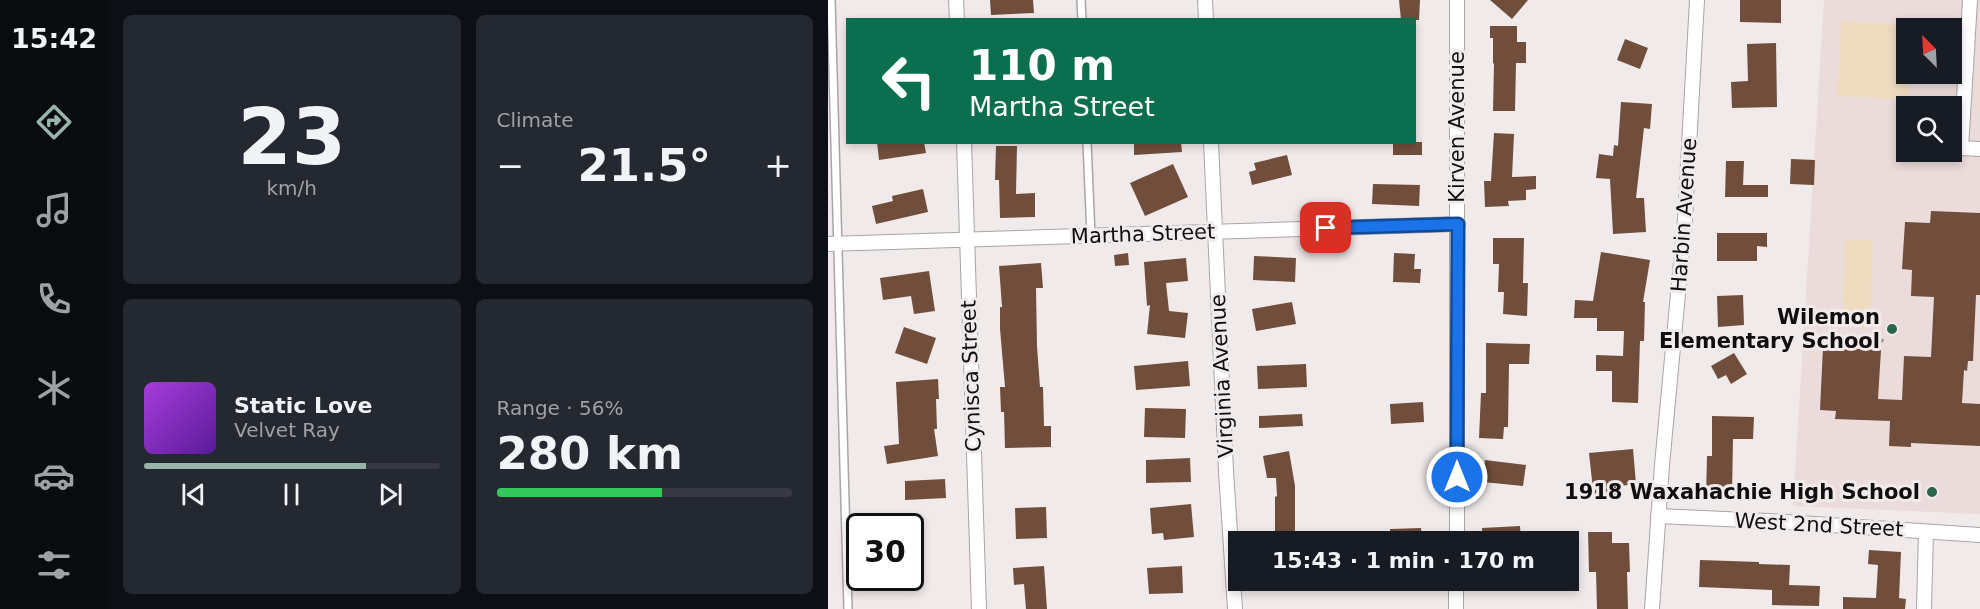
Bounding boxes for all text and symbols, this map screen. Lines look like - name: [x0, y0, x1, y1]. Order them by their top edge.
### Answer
- north arrow: [1896, 18, 1962, 84]
- map controls: [1896, 18, 1962, 162]
- text: 15:42: [11, 23, 97, 54]
- text: 110 m: [969, 41, 1115, 90]
- icon: left: [870, 42, 948, 120]
- street label: Kirven Avenue: [1445, 51, 1469, 203]
- text: Martha Street: [969, 91, 1155, 122]
- text: 23: [237, 92, 346, 182]
- button: search: [1896, 96, 1962, 162]
- icon: directions: [33, 101, 75, 143]
- text: Climate: [497, 108, 573, 132]
- street label: Harbin Avenue: [1667, 137, 1701, 293]
- text: 21.5°: [577, 139, 711, 192]
- text: −: [497, 146, 524, 185]
- text: +: [764, 146, 792, 185]
- text: km/h: [267, 176, 317, 200]
- icon: music: [33, 189, 75, 231]
- pin: [1300, 202, 1351, 253]
- icon: arrive: [1309, 211, 1342, 244]
- street label: Martha Street: [1070, 219, 1216, 249]
- icon: phone: [33, 278, 75, 320]
- street label: Virginia Avenue: [1206, 294, 1238, 458]
- street label: Cynisca Street: [956, 300, 986, 452]
- place label: Wilemon Elementary School: [1659, 305, 1880, 353]
- marker: Wilemon Elementary School: [1885, 322, 1899, 336]
- icon: climate: [33, 367, 75, 409]
- text: Static Love: [234, 393, 372, 418]
- text: Range · 56%: [497, 396, 623, 420]
- text: Velvet Ray: [234, 418, 340, 442]
- text: 280 km: [497, 427, 683, 480]
- position arrow: [1425, 445, 1489, 509]
- icon: car: [33, 455, 75, 497]
- icon: previous: [177, 478, 210, 511]
- icon: pause: [275, 478, 308, 511]
- icon: next: [374, 478, 407, 511]
- place label: 1918 Waxahachie High School: [1564, 480, 1920, 504]
- marker: 1918 Waxahachie High School: [1925, 485, 1939, 499]
- street label: West 2nd Street: [1734, 509, 1904, 541]
- speed limit sign: 30: [846, 513, 924, 591]
- icon: filters: [33, 544, 75, 586]
- text: 15:43 · 1 min · 170 m: [1272, 548, 1535, 573]

